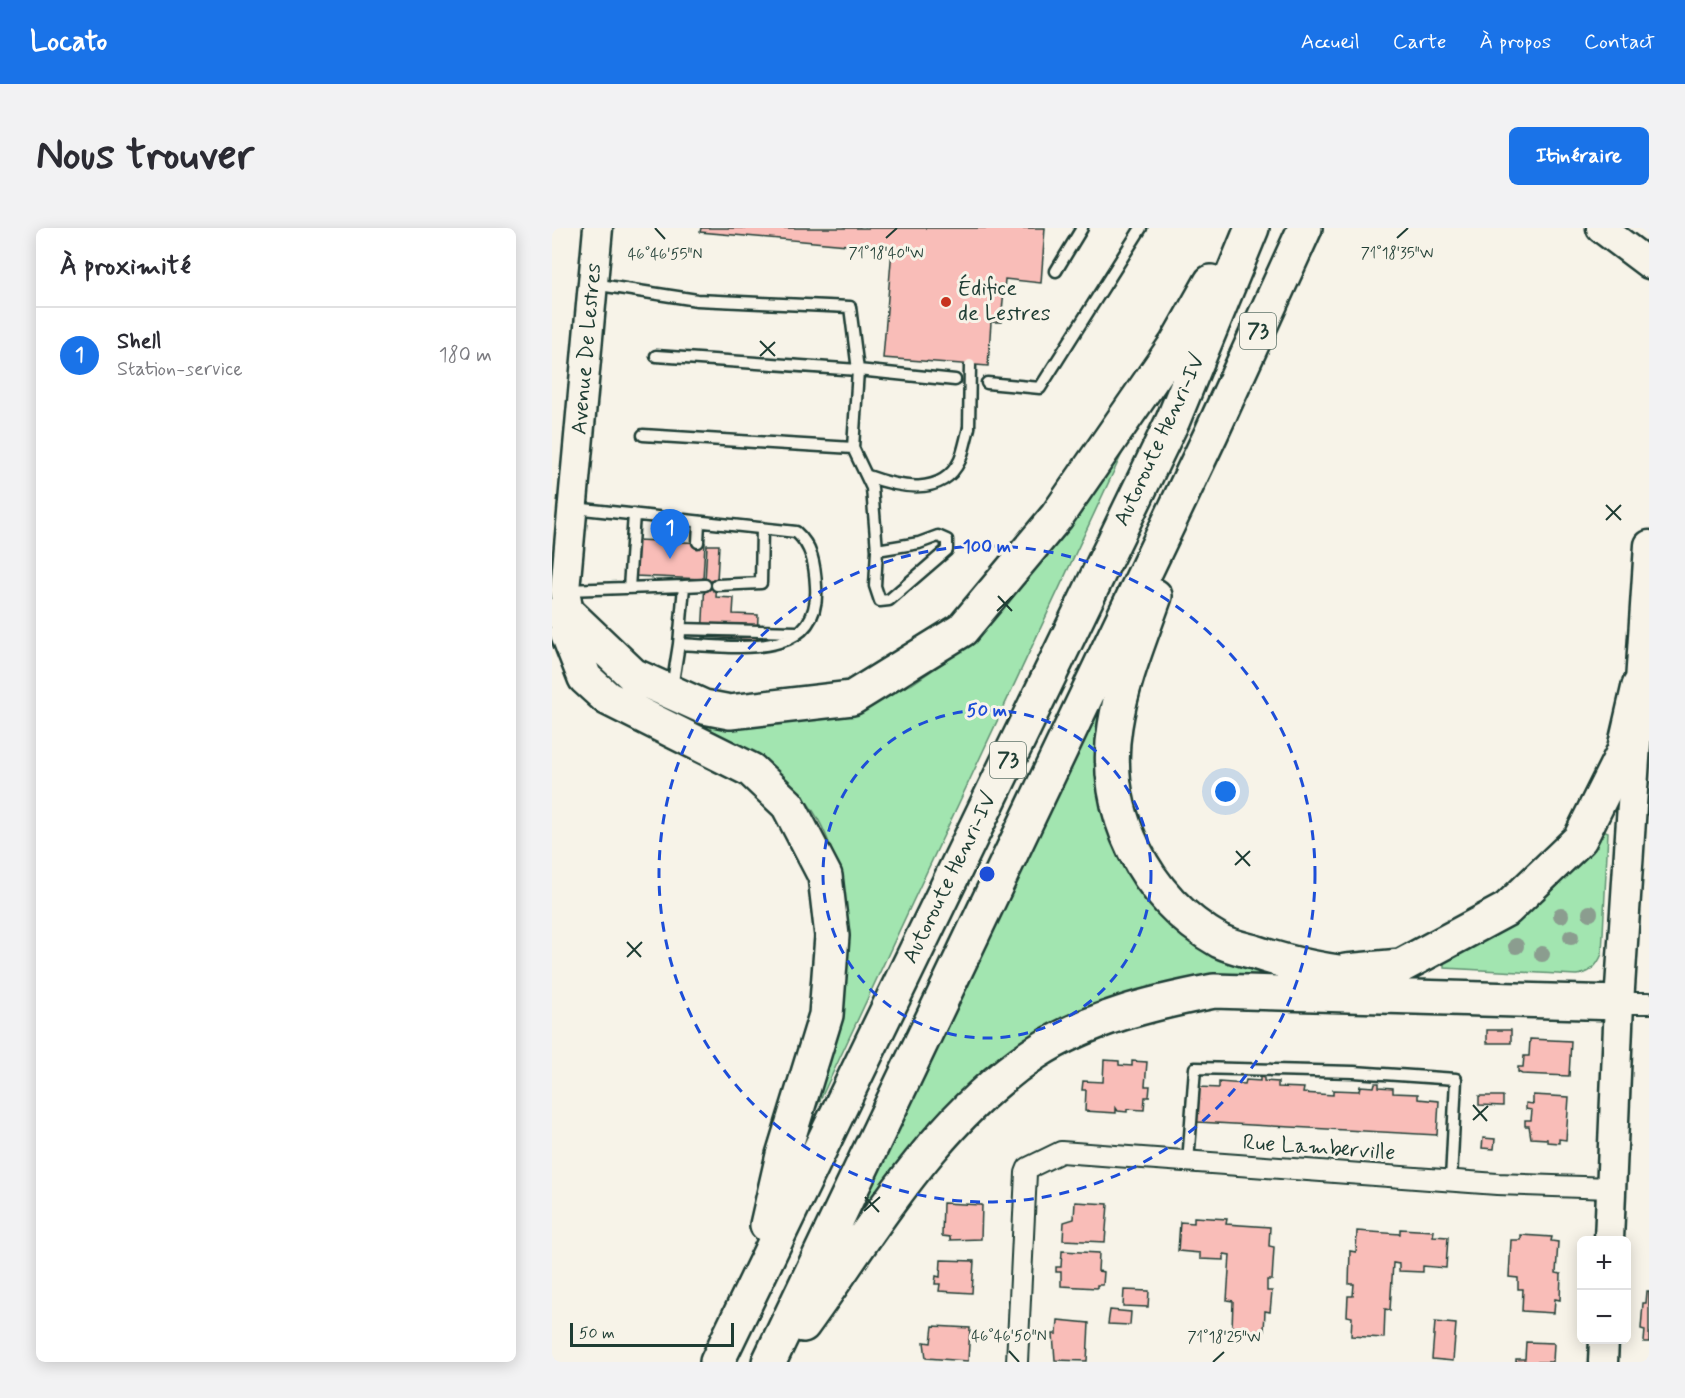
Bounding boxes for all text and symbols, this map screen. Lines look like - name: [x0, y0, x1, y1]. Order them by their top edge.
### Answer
- text: Locato: [30, 24, 107, 61]
- text: Accueil: [1301, 28, 1360, 56]
- text: Carte: [1393, 28, 1447, 56]
- text: À propos: [1480, 28, 1551, 56]
- text: Contact: [1584, 28, 1655, 56]
- button: Itinéraire: [1509, 127, 1649, 185]
- text: Nous trouver: [36, 129, 254, 184]
- text: 71°18'40"W: [848, 244, 924, 264]
- text: 71°18'35"W: [1361, 244, 1433, 264]
- text: 46°46'55"N: [628, 245, 702, 265]
- text: À proximité: [60, 250, 191, 284]
- street label: Avenue De Lestres: [566, 262, 608, 436]
- place label: Édifice de Lestres: [958, 274, 1051, 328]
- marker: Édifice de Lestres: [939, 295, 953, 309]
- road number: 73: [1240, 313, 1276, 349]
- text: Shell: [117, 328, 161, 356]
- text: 1: [75, 342, 84, 369]
- text: 180 m: [439, 342, 492, 369]
- street label: Autoroute Henri-IV: [1108, 349, 1212, 531]
- text: Station-service: [117, 356, 243, 383]
- pin: 1: [650, 510, 690, 559]
- text: 100 m: [963, 535, 1011, 559]
- text: 50 m: [967, 699, 1007, 723]
- road number: 73: [990, 742, 1026, 778]
- your location: [1211, 777, 1240, 806]
- street label: Autoroute Henri-IV: [896, 788, 1004, 968]
- centre of rings: [977, 864, 997, 884]
- street label: Rue Lamberville: [1242, 1129, 1396, 1167]
- map controls: [1577, 1236, 1631, 1344]
- button: +: [1577, 1236, 1631, 1290]
- button: −: [1577, 1290, 1631, 1344]
- scale bar: [570, 1320, 734, 1348]
- text: 50 m: [579, 1323, 615, 1344]
- text: 46°46'50"N: [971, 1327, 1047, 1347]
- text: 71°18'25"W: [1187, 1328, 1261, 1348]

